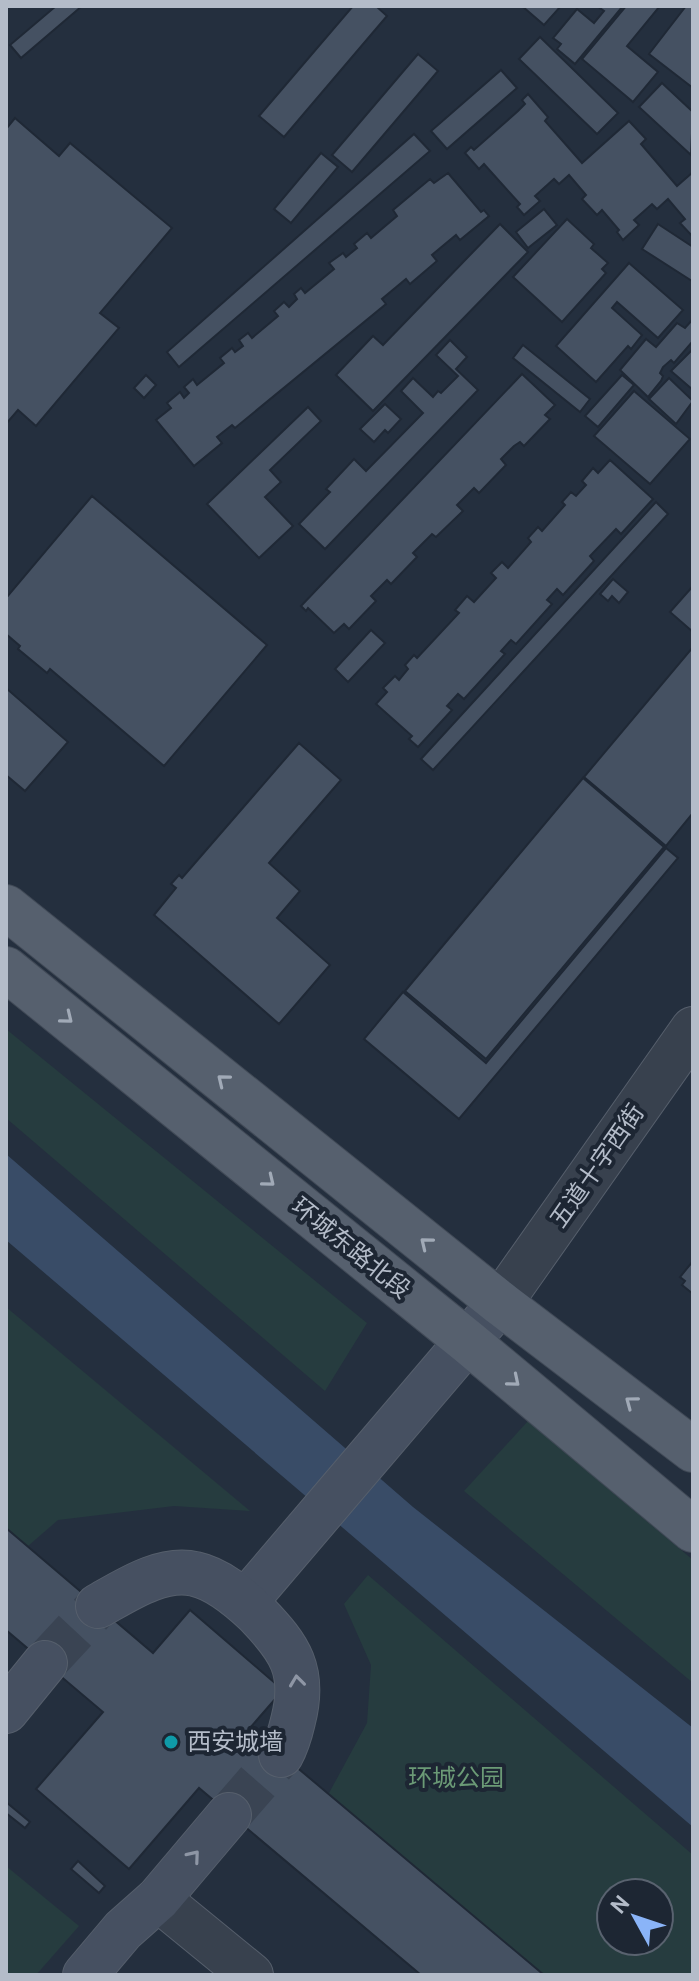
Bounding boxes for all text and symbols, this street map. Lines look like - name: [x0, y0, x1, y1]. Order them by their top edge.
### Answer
- one-way arrow: [58, 1008, 73, 1022]
- one-way arrow: [217, 1076, 232, 1090]
- street label: 五道十字西街: [543, 1098, 650, 1233]
- one-way arrow: [260, 1171, 274, 1186]
- street label: 环城东路北段: [286, 1191, 416, 1304]
- one-way arrow: [421, 1238, 435, 1253]
- one-way arrow: [505, 1371, 520, 1385]
- one-way arrow: [625, 1398, 640, 1412]
- one-way arrow: [289, 1674, 306, 1687]
- place label: 西安城墙: [187, 1727, 283, 1756]
- marker: 西安城墙: [162, 1733, 180, 1751]
- park label: 环城公园: [408, 1763, 504, 1792]
- one-way arrow: [184, 1851, 199, 1866]
- north arrow: [595, 1877, 675, 1957]
- text: N: [605, 1890, 635, 1919]

